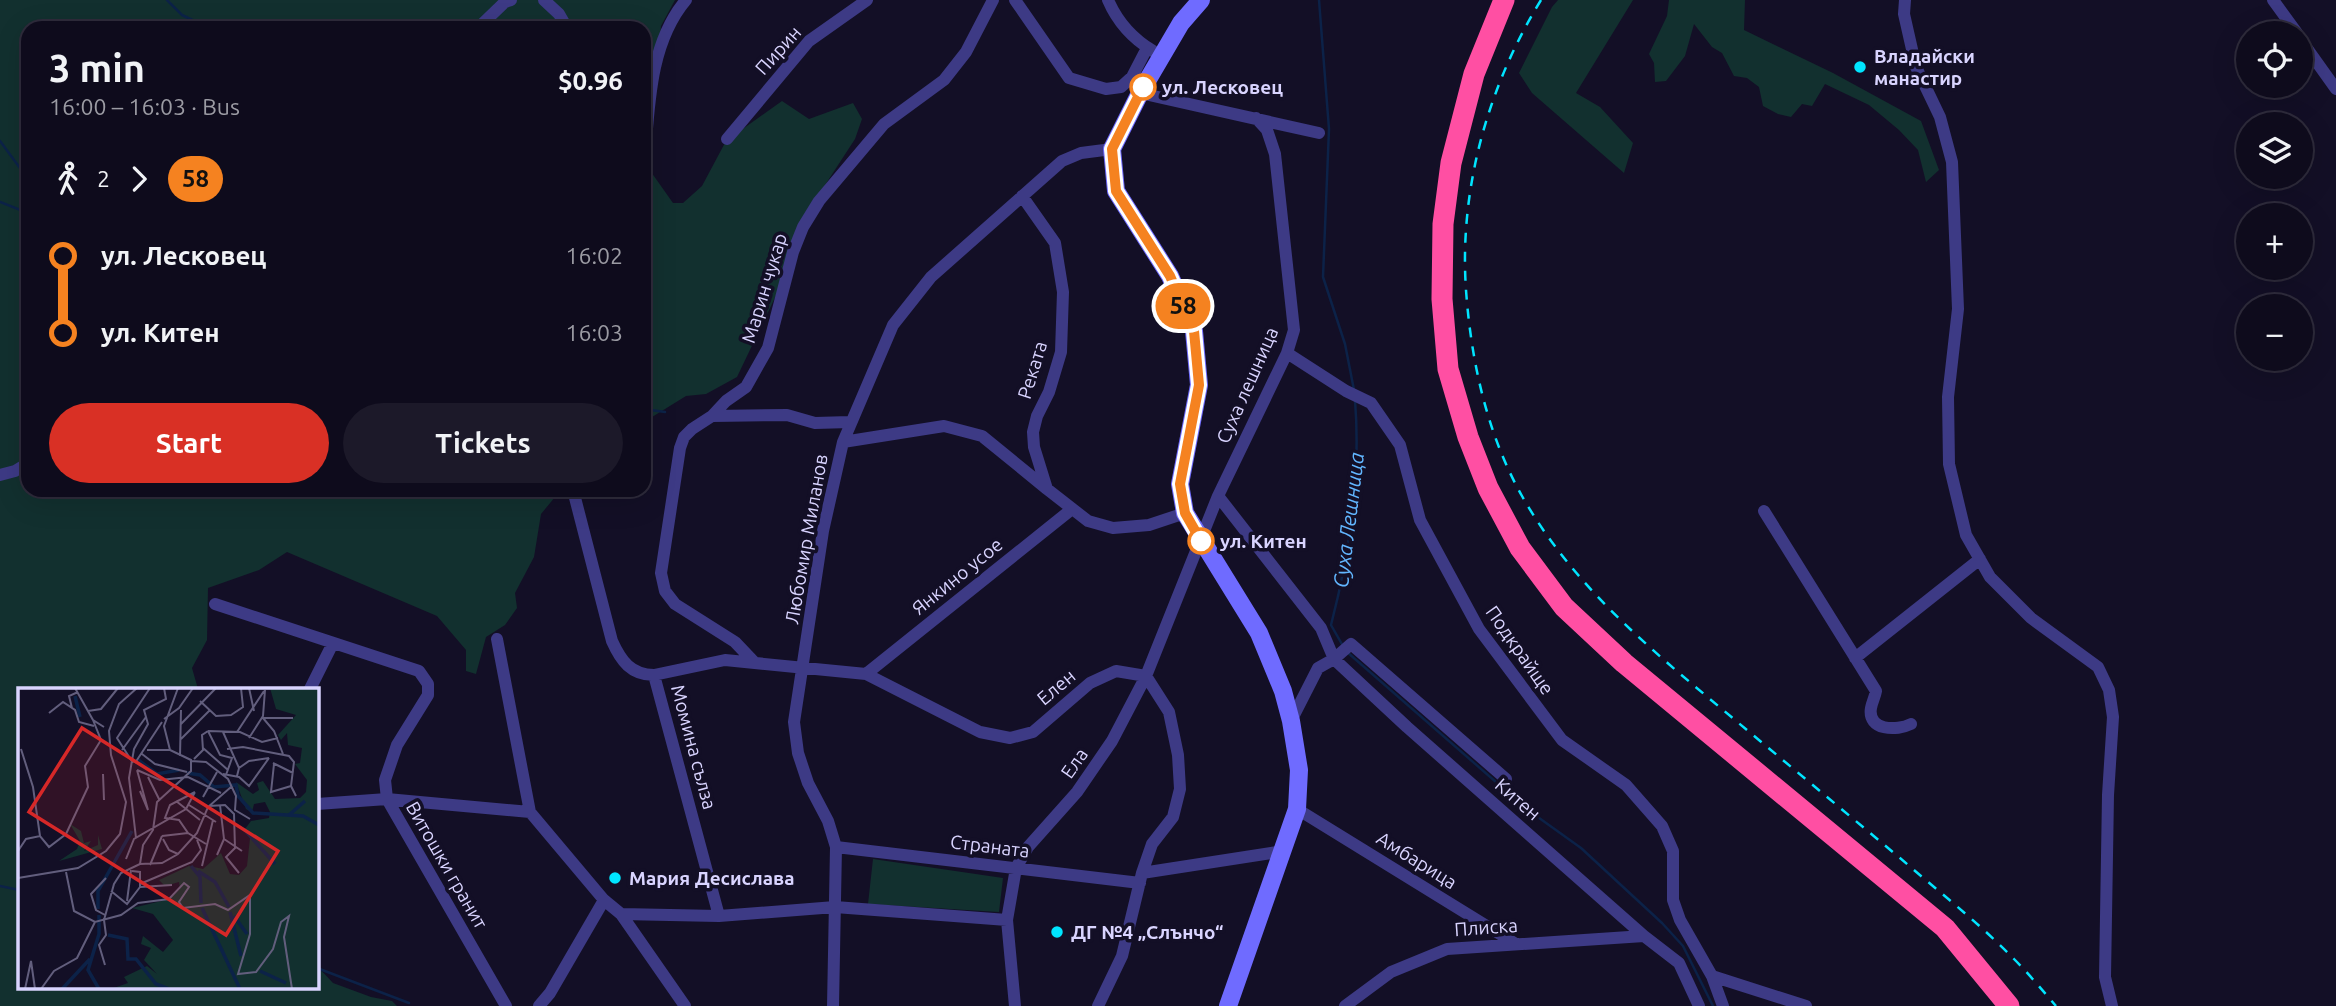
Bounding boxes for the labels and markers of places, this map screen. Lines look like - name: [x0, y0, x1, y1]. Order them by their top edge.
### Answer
- place label: Владайски манастир: [1874, 45, 1975, 89]
- marker: Владайски манастир: [1852, 59, 1868, 75]
- marker: ул. Лесковец: [1130, 74, 1156, 100]
- place label: ул. Лесковец: [1162, 76, 1283, 98]
- marker: ул. Китен: [1188, 528, 1214, 554]
- place label: ул. Китен: [1220, 530, 1307, 552]
- place label: Мария Десислава: [629, 867, 794, 889]
- marker: Мария Десислава: [607, 870, 623, 886]
- place label: ДГ №4 „Слънчо“: [1071, 921, 1223, 943]
- marker: ДГ №4 „Слънчо“: [1049, 924, 1065, 940]

